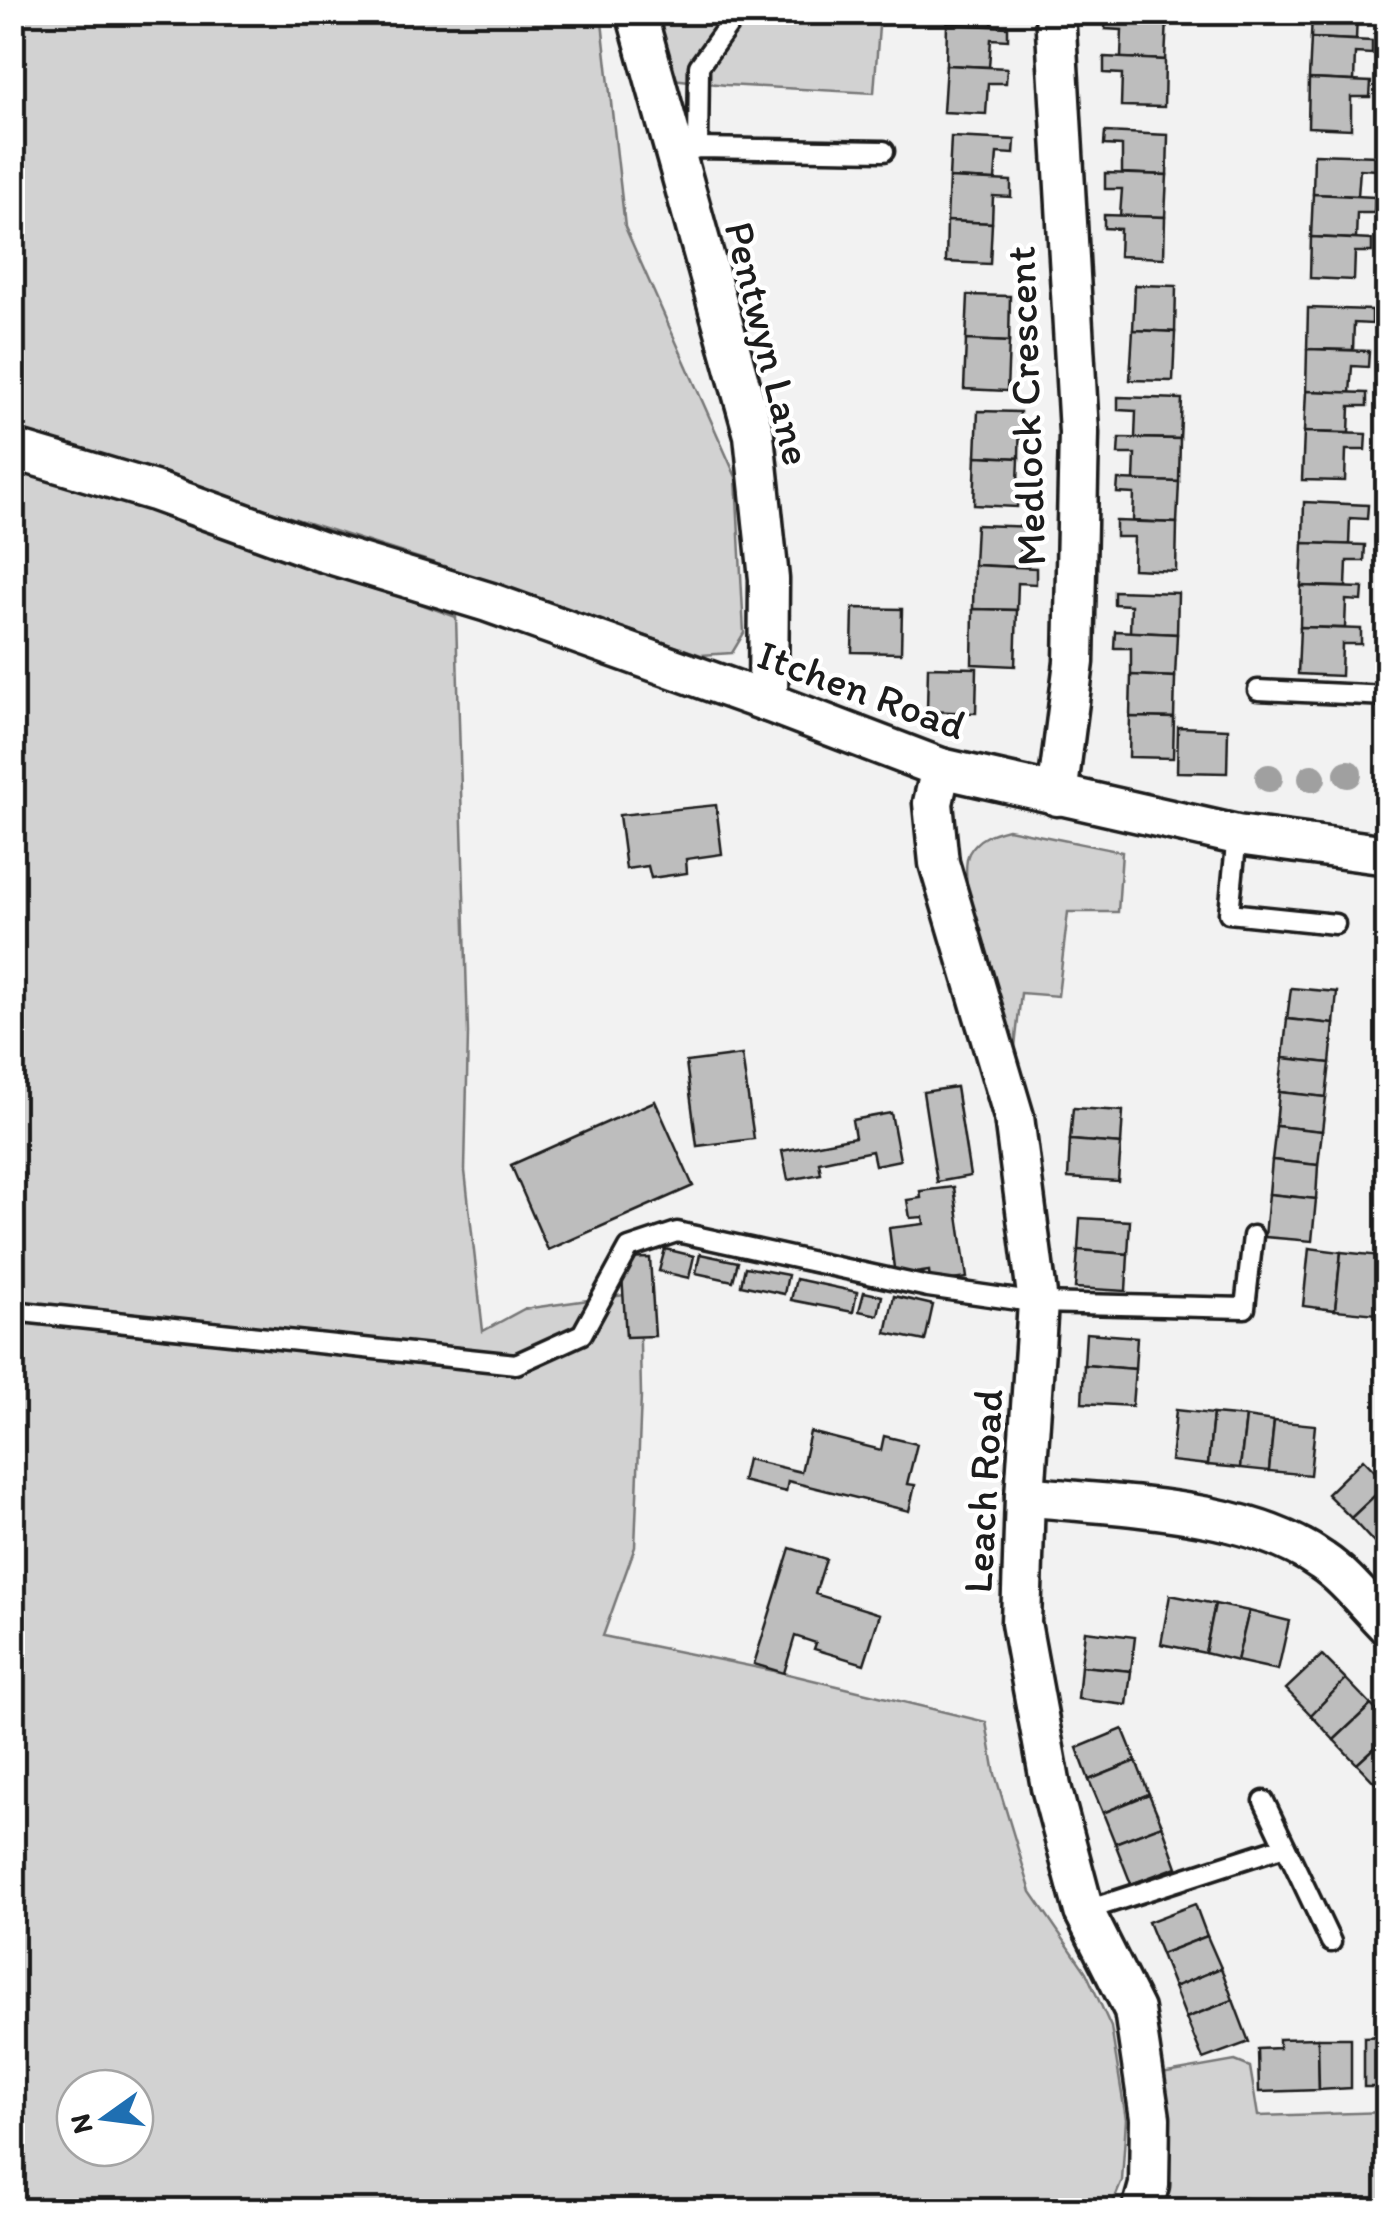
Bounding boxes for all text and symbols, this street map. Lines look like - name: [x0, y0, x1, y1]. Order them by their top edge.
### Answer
- street label: Pentwyn Lane: [714, 216, 823, 470]
- street label: Medlock Crescent: [994, 245, 1057, 567]
- street label: Itchen Road: [751, 628, 973, 751]
- street label: Leach Road: [952, 1387, 1013, 1595]
- north arrow: [55, 2068, 155, 2168]
- text: N: [62, 2111, 100, 2137]

